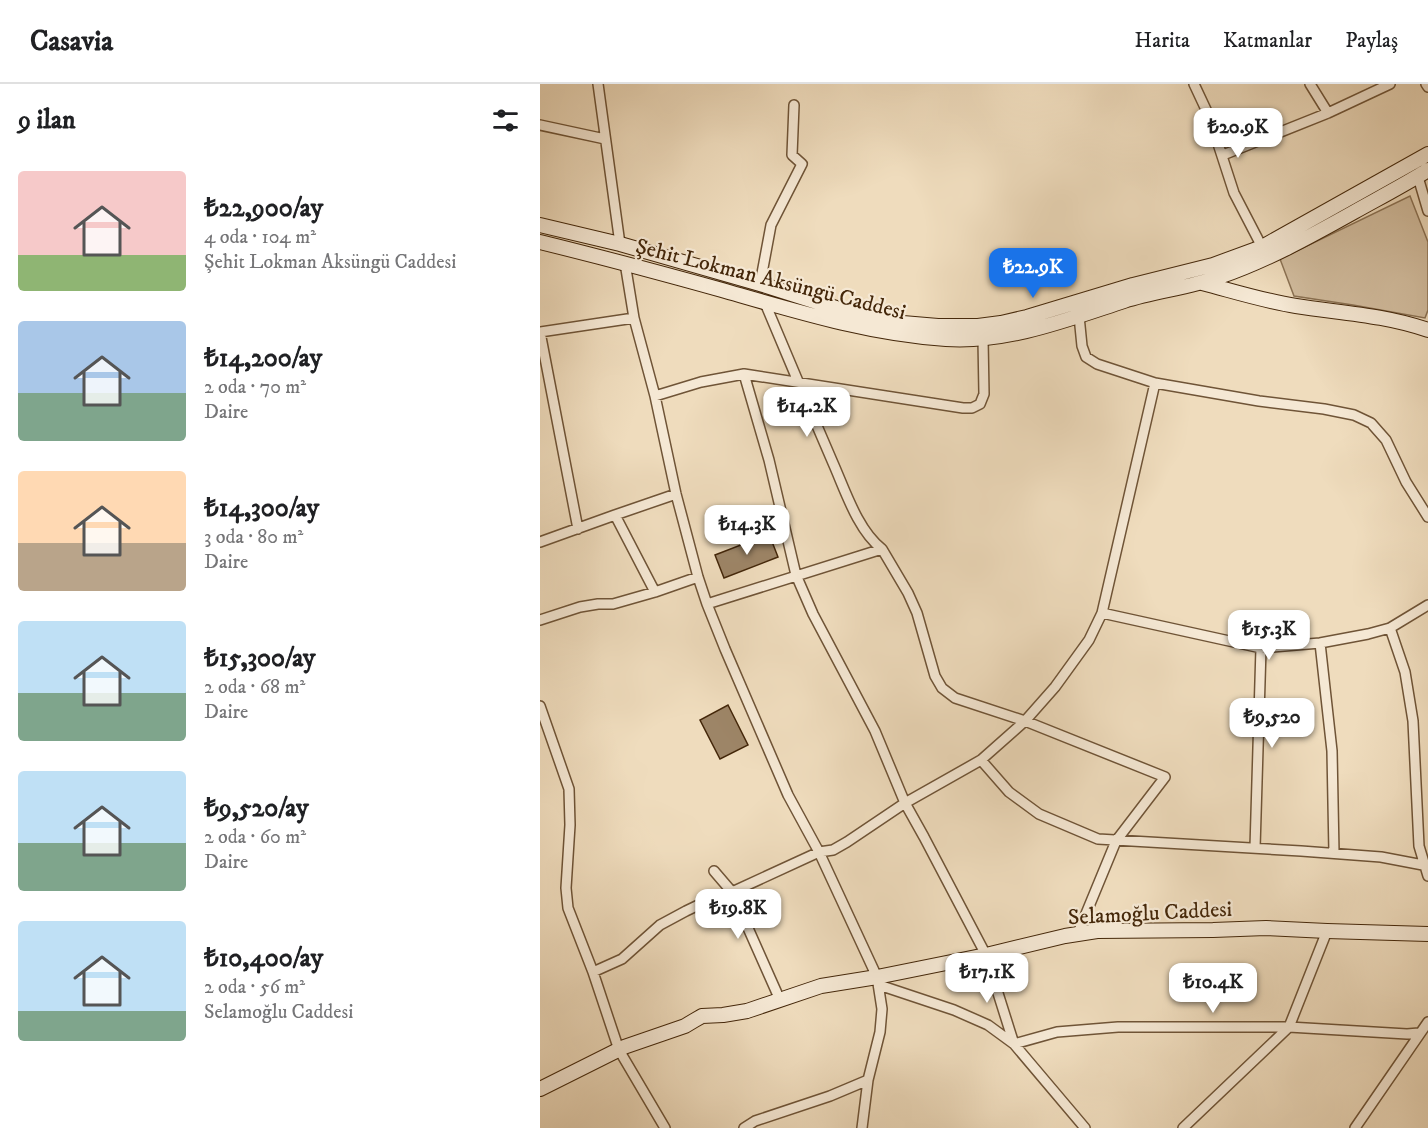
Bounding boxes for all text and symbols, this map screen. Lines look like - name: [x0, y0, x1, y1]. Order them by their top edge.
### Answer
- text: Casavia: [30, 24, 113, 59]
- text: Harita: [1135, 28, 1190, 54]
- text: Katmanlar: [1223, 28, 1312, 54]
- text: Paylaş: [1345, 28, 1398, 54]
- text: 9 ilan: [18, 104, 76, 137]
- icon: filters: [489, 104, 522, 137]
- pin: ₺20.9K: [1189, 108, 1287, 159]
- text: ₺20.9K: [1208, 115, 1268, 140]
- text: ₺22,900/ay: [204, 192, 323, 225]
- icon: home: [66, 195, 138, 267]
- text: 4 oda · 104 m²: [204, 225, 316, 250]
- street label: Şehit Lokman Aksüngü Caddesi: [633, 233, 909, 326]
- pin: ₺22.9K: [984, 248, 1082, 299]
- text: Şehit Lokman Aksüngü Caddesi: [204, 250, 456, 275]
- text: ₺22.9K: [1003, 255, 1063, 280]
- text: ₺14,200/ay: [204, 342, 322, 375]
- icon: home: [66, 345, 138, 417]
- text: 2 oda · 70 m²: [204, 375, 306, 400]
- pin: ₺14.2K: [758, 387, 856, 438]
- text: ₺14.2K: [777, 394, 837, 419]
- text: Daire: [204, 400, 248, 425]
- text: ₺14,300/ay: [204, 492, 319, 525]
- icon: home: [66, 495, 138, 567]
- pin: ₺14.3K: [698, 505, 796, 556]
- text: ₺14.3K: [718, 512, 776, 537]
- text: 3 oda · 80 m²: [204, 525, 303, 550]
- text: Daire: [204, 550, 248, 575]
- pin: ₺15.3K: [1220, 610, 1318, 661]
- text: ₺15.3K: [1242, 617, 1296, 642]
- text: ₺15,300/ay: [204, 642, 315, 675]
- icon: home: [66, 645, 138, 717]
- text: 2 oda · 68 m²: [204, 675, 305, 700]
- pin: ₺9,520: [1223, 698, 1321, 749]
- text: Daire: [204, 700, 248, 725]
- text: ₺9,520: [1243, 705, 1301, 730]
- text: ₺9,520/ay: [204, 792, 309, 825]
- icon: home: [66, 795, 138, 867]
- text: 2 oda · 60 m²: [204, 825, 306, 850]
- text: Daire: [204, 850, 248, 875]
- pin: ₺19.8K: [689, 889, 787, 940]
- text: ₺19.8K: [709, 896, 767, 921]
- street label: Selamoğlu Caddesi: [1067, 896, 1233, 931]
- text: ₺10,400/ay: [204, 942, 323, 975]
- icon: home: [66, 945, 138, 1017]
- pin: ₺17.1K: [938, 953, 1036, 1004]
- text: ₺17.1K: [959, 960, 1015, 985]
- pin: ₺10.4K: [1164, 963, 1262, 1014]
- text: ₺10.4K: [1183, 970, 1243, 995]
- text: 2 oda · 56 m²: [204, 975, 305, 1000]
- text: Selamoğlu Caddesi: [204, 1000, 353, 1025]

